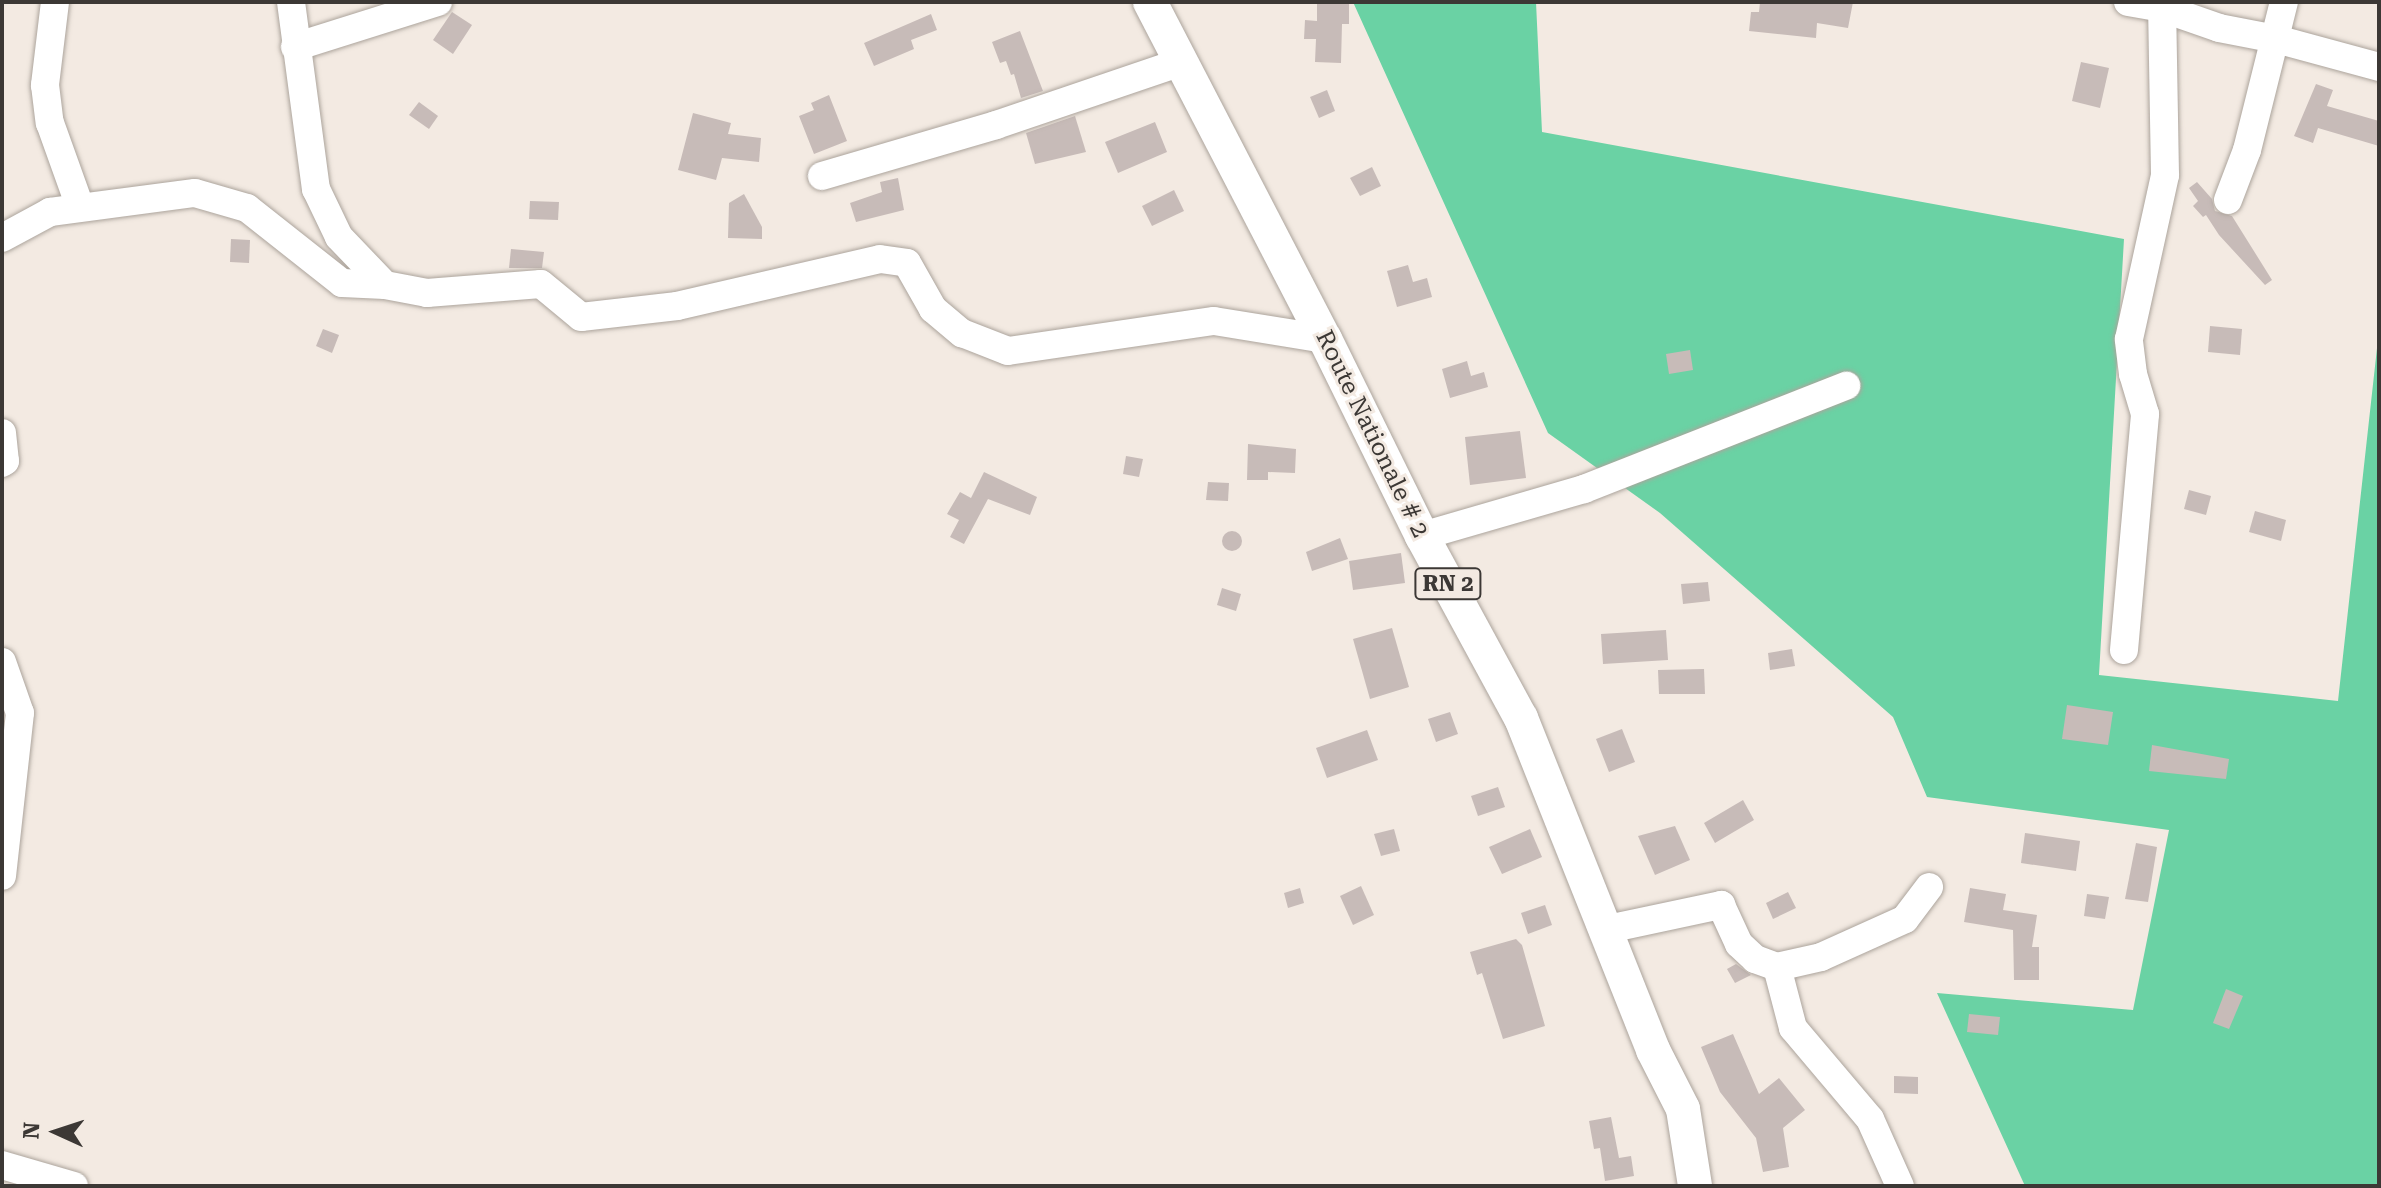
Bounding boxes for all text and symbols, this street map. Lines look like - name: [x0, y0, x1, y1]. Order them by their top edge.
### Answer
- street label: Route Nationale # 2: [1309, 326, 1435, 542]
- road number: RN 2: [1414, 566, 1482, 602]
- north arrow: [16, 1092, 96, 1172]
- text: N: [19, 1122, 44, 1140]

